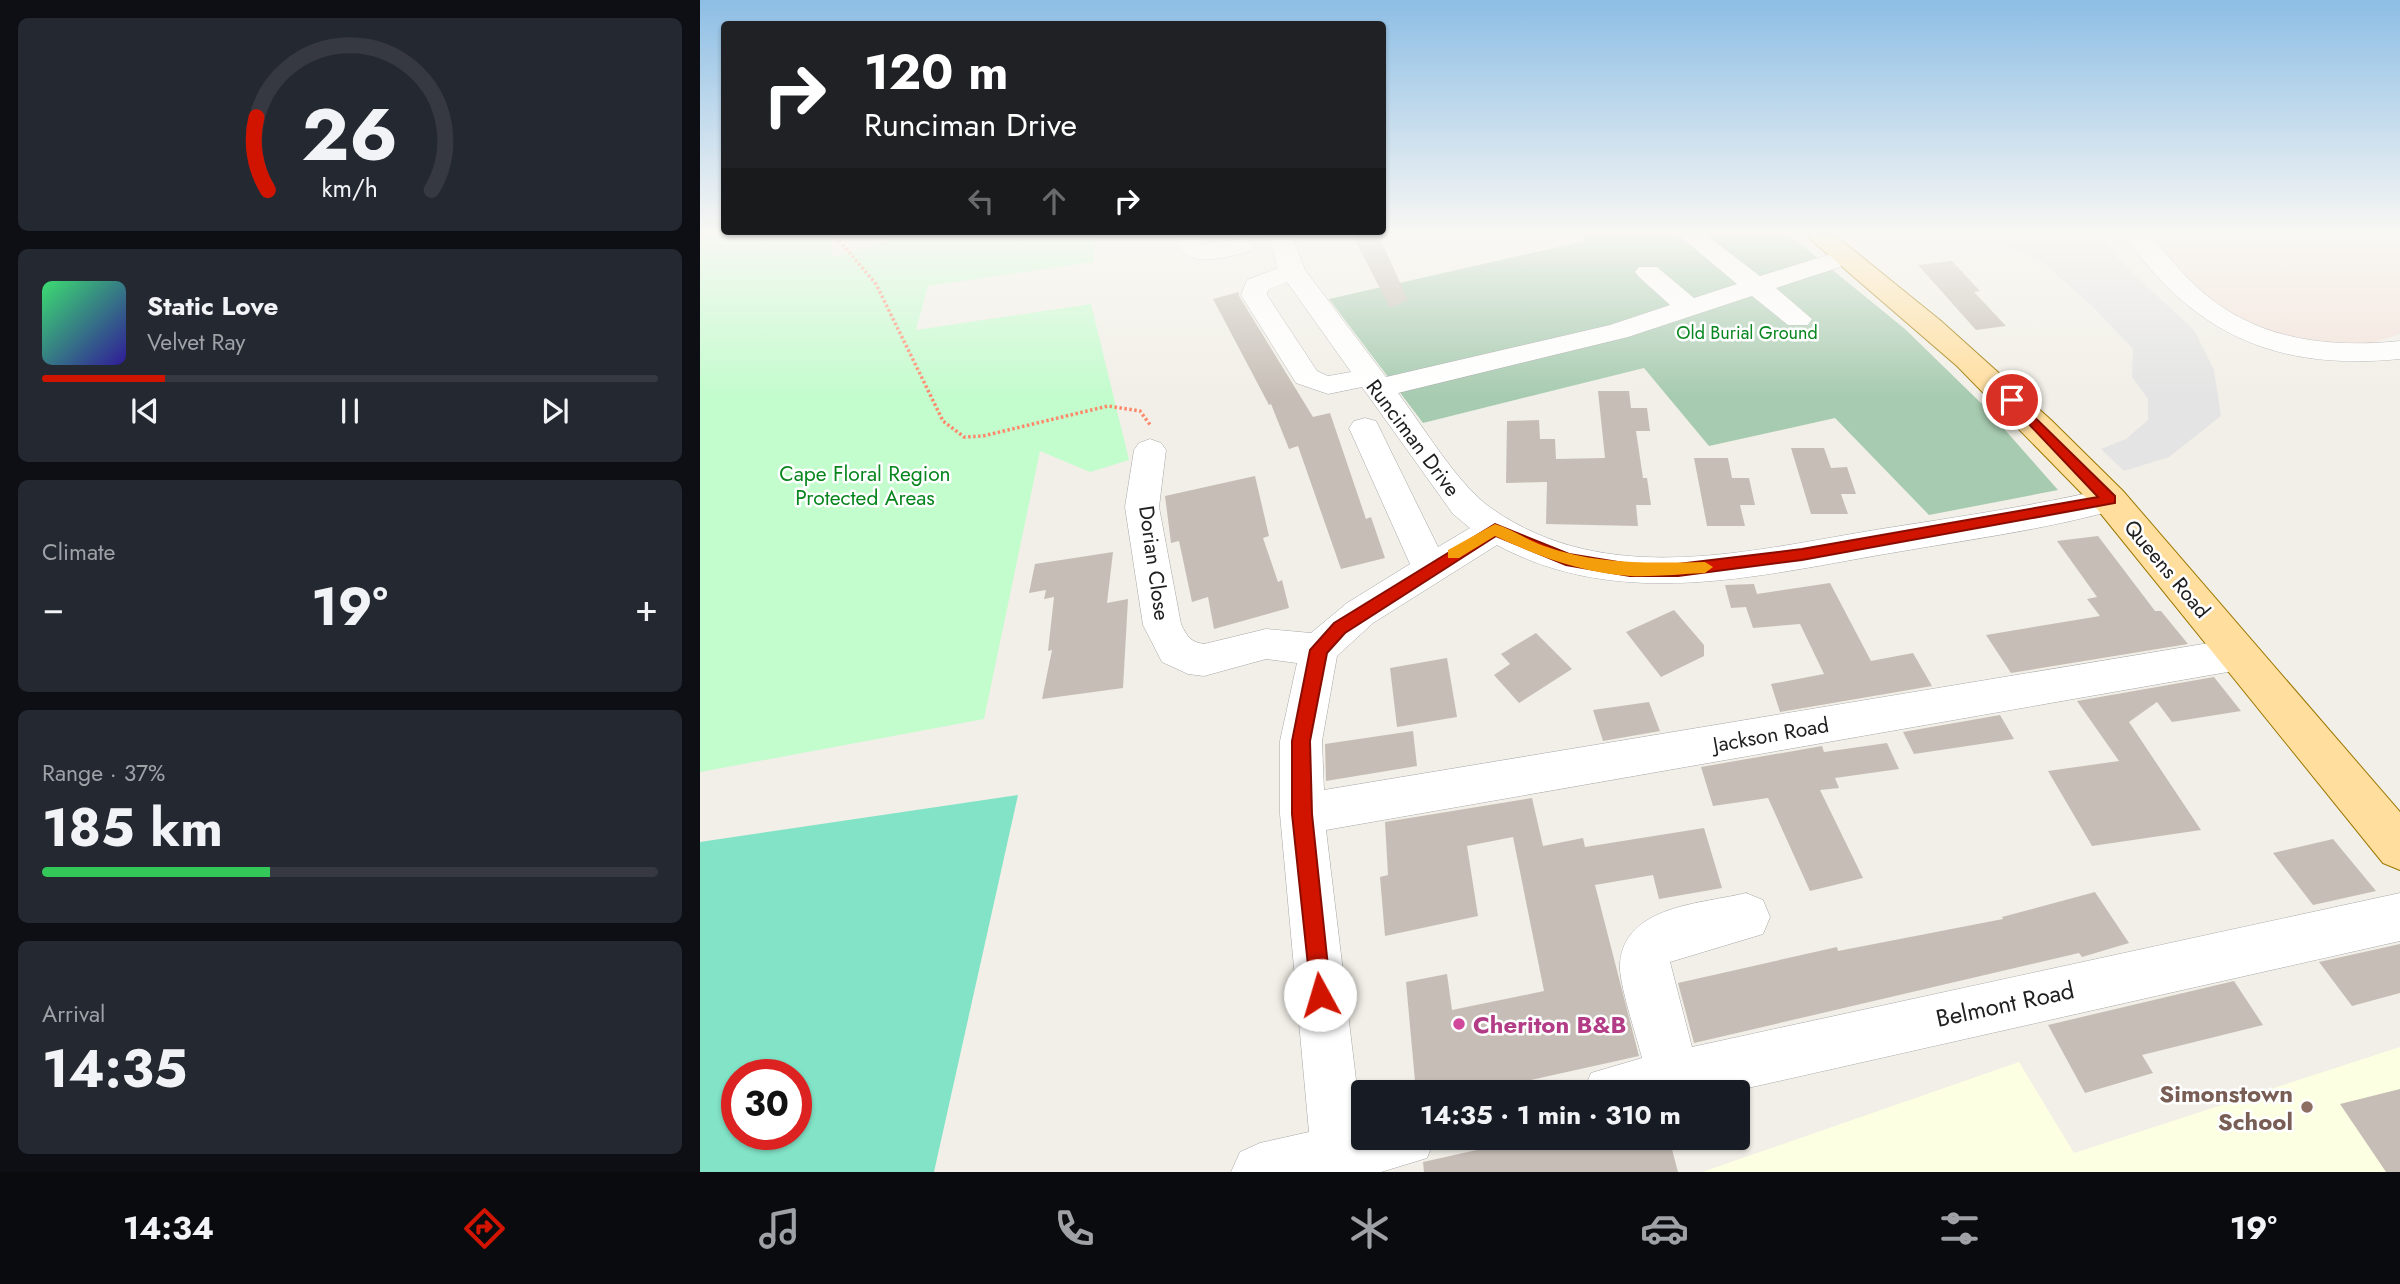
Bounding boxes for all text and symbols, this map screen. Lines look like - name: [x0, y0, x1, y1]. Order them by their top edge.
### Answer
- text: 120 m: [864, 37, 1008, 107]
- icon: right: [749, 49, 840, 140]
- text: 26: [302, 83, 398, 188]
- text: Runciman Drive: [864, 102, 1077, 148]
- text: km/h: [322, 170, 378, 206]
- icon: left: [962, 182, 1000, 220]
- icon: ahead: [1035, 182, 1073, 220]
- icon: right: [1108, 182, 1146, 220]
- text: Static Love: [147, 287, 279, 325]
- park label: Old Burial Ground: [1676, 320, 1818, 346]
- text: Velvet Ray: [147, 325, 245, 359]
- pin: [1982, 370, 2042, 430]
- street label: Runciman Drive: [1359, 373, 1467, 503]
- icon: arrive: [1993, 381, 2031, 419]
- icon: previous: [126, 392, 164, 430]
- icon: pause: [331, 392, 369, 430]
- icon: next: [536, 392, 574, 430]
- park label: Cape Floral Region Protected Areas: [779, 459, 951, 513]
- street label: Dorian Close: [1131, 504, 1177, 623]
- street label: Queens Road: [2117, 513, 2217, 625]
- text: Climate: [42, 535, 115, 569]
- text: 19°: [311, 569, 388, 645]
- text: −: [42, 580, 64, 635]
- text: +: [635, 580, 658, 635]
- street label: Jackson Road: [1708, 710, 1831, 760]
- text: Range · 37%: [42, 756, 165, 790]
- text: 185 km: [42, 790, 223, 866]
- position arrow: [1283, 958, 1357, 1032]
- street label: Belmont Road: [1933, 972, 2077, 1036]
- text: Arrival: [42, 997, 105, 1031]
- place label: Cheriton B&B: [1473, 1007, 1626, 1042]
- marker: Cheriton B&B: [1451, 1016, 1467, 1032]
- text: 14:35: [42, 1031, 187, 1107]
- speed limit sign: 30: [721, 1059, 812, 1150]
- place label: Simonstown School: [2159, 1076, 2293, 1139]
- text: 14:35 · 1 min · 310 m: [1420, 1096, 1681, 1134]
- marker: Simonstown School: [2299, 1099, 2315, 1115]
- icon: directions: [460, 1204, 509, 1253]
- icon: music: [755, 1204, 804, 1253]
- icon: phone: [1050, 1204, 1099, 1253]
- icon: climate: [1345, 1204, 1394, 1253]
- icon: car: [1640, 1204, 1689, 1253]
- icon: filters: [1935, 1204, 1984, 1253]
- text: 14:34: [123, 1205, 214, 1251]
- text: 19°: [2230, 1205, 2277, 1251]

